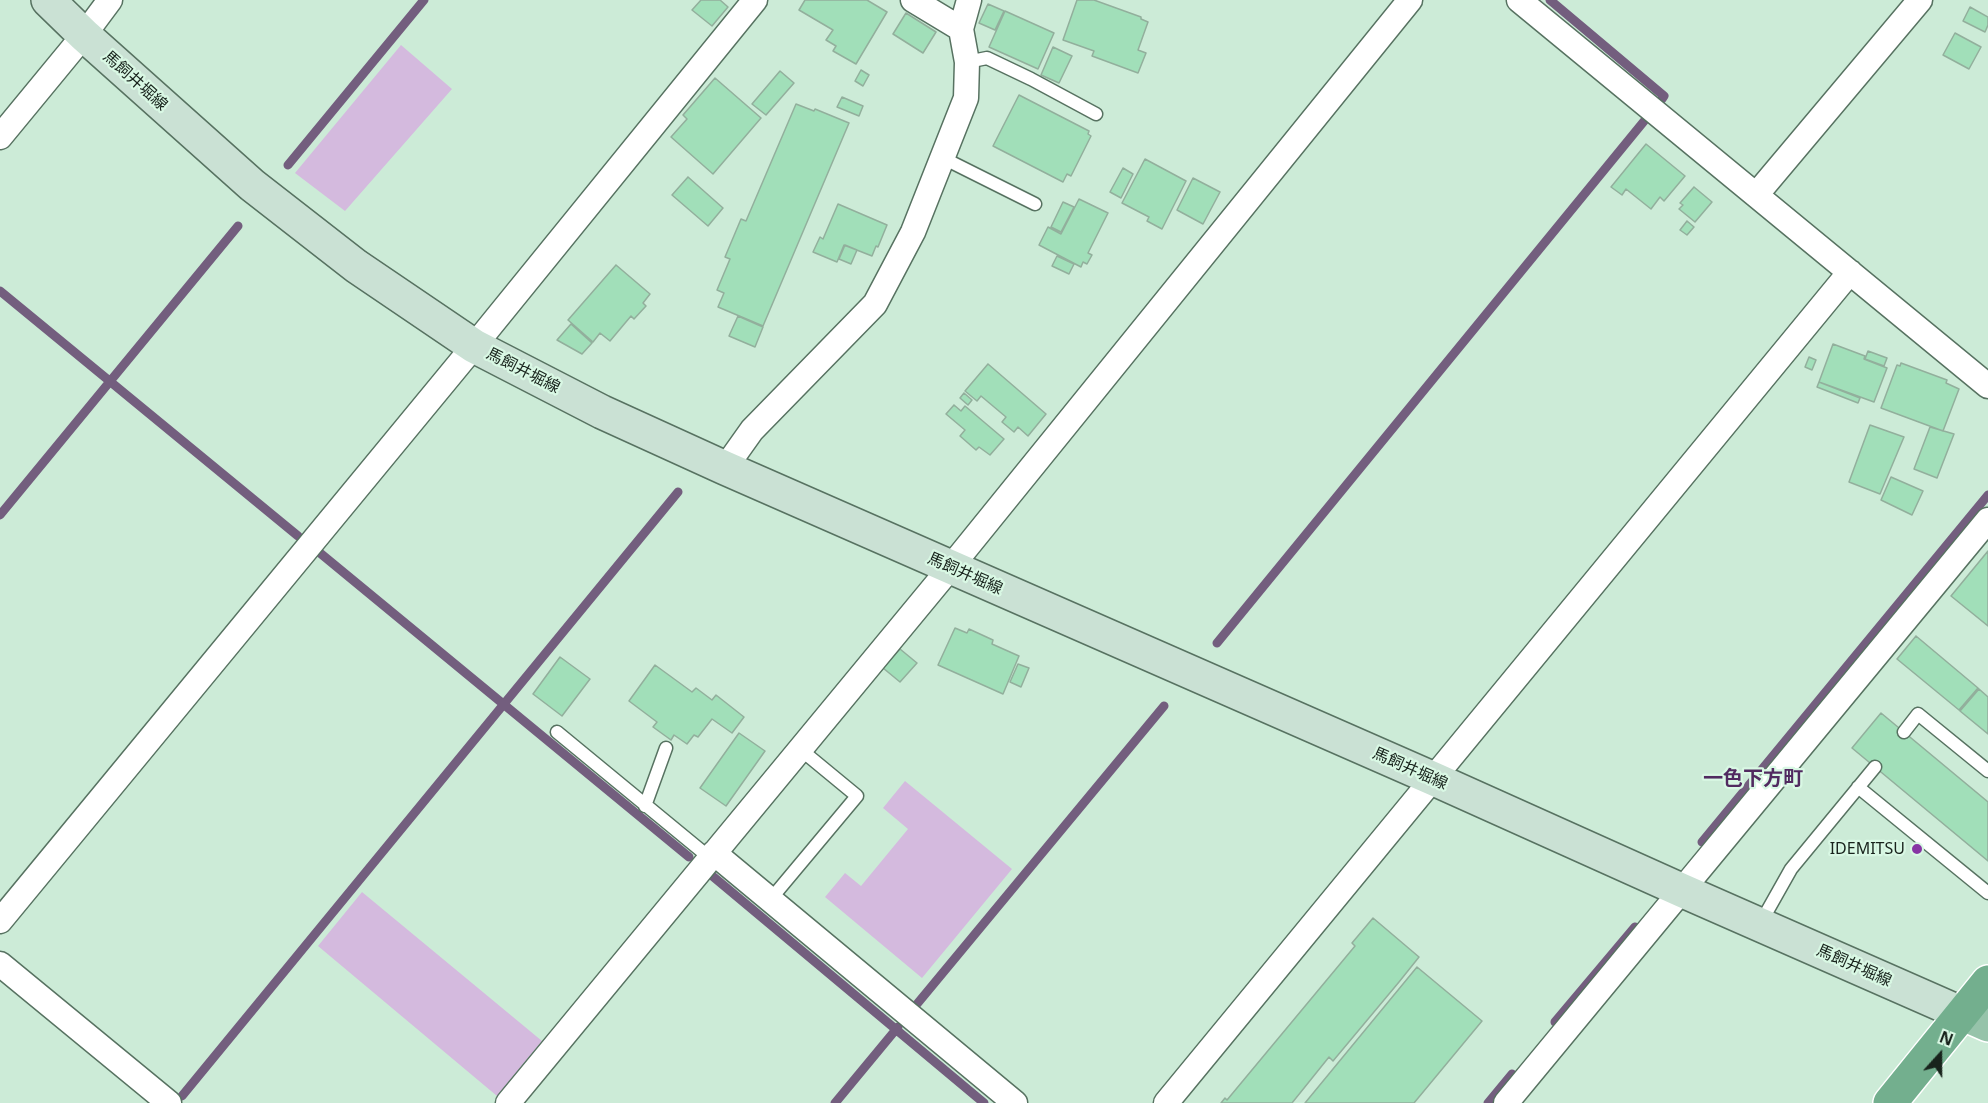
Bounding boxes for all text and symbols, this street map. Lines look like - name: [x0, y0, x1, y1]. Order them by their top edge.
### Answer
- street label: 馬飼井堀線: [99, 47, 171, 115]
- street label: 馬飼井堀線: [483, 344, 563, 398]
- street label: 馬飼井堀線: [925, 549, 1005, 599]
- street label: 馬飼井堀線: [1370, 744, 1450, 794]
- district label: 一色下方町: [1703, 767, 1803, 791]
- place label: IDEMITSU: [1830, 839, 1905, 859]
- marker: IDEMITSU: [1910, 842, 1924, 856]
- street label: 馬飼井堀線: [1814, 941, 1894, 991]
- north arrow: [1910, 1025, 1970, 1085]
- text: N: [1936, 1026, 1956, 1051]

